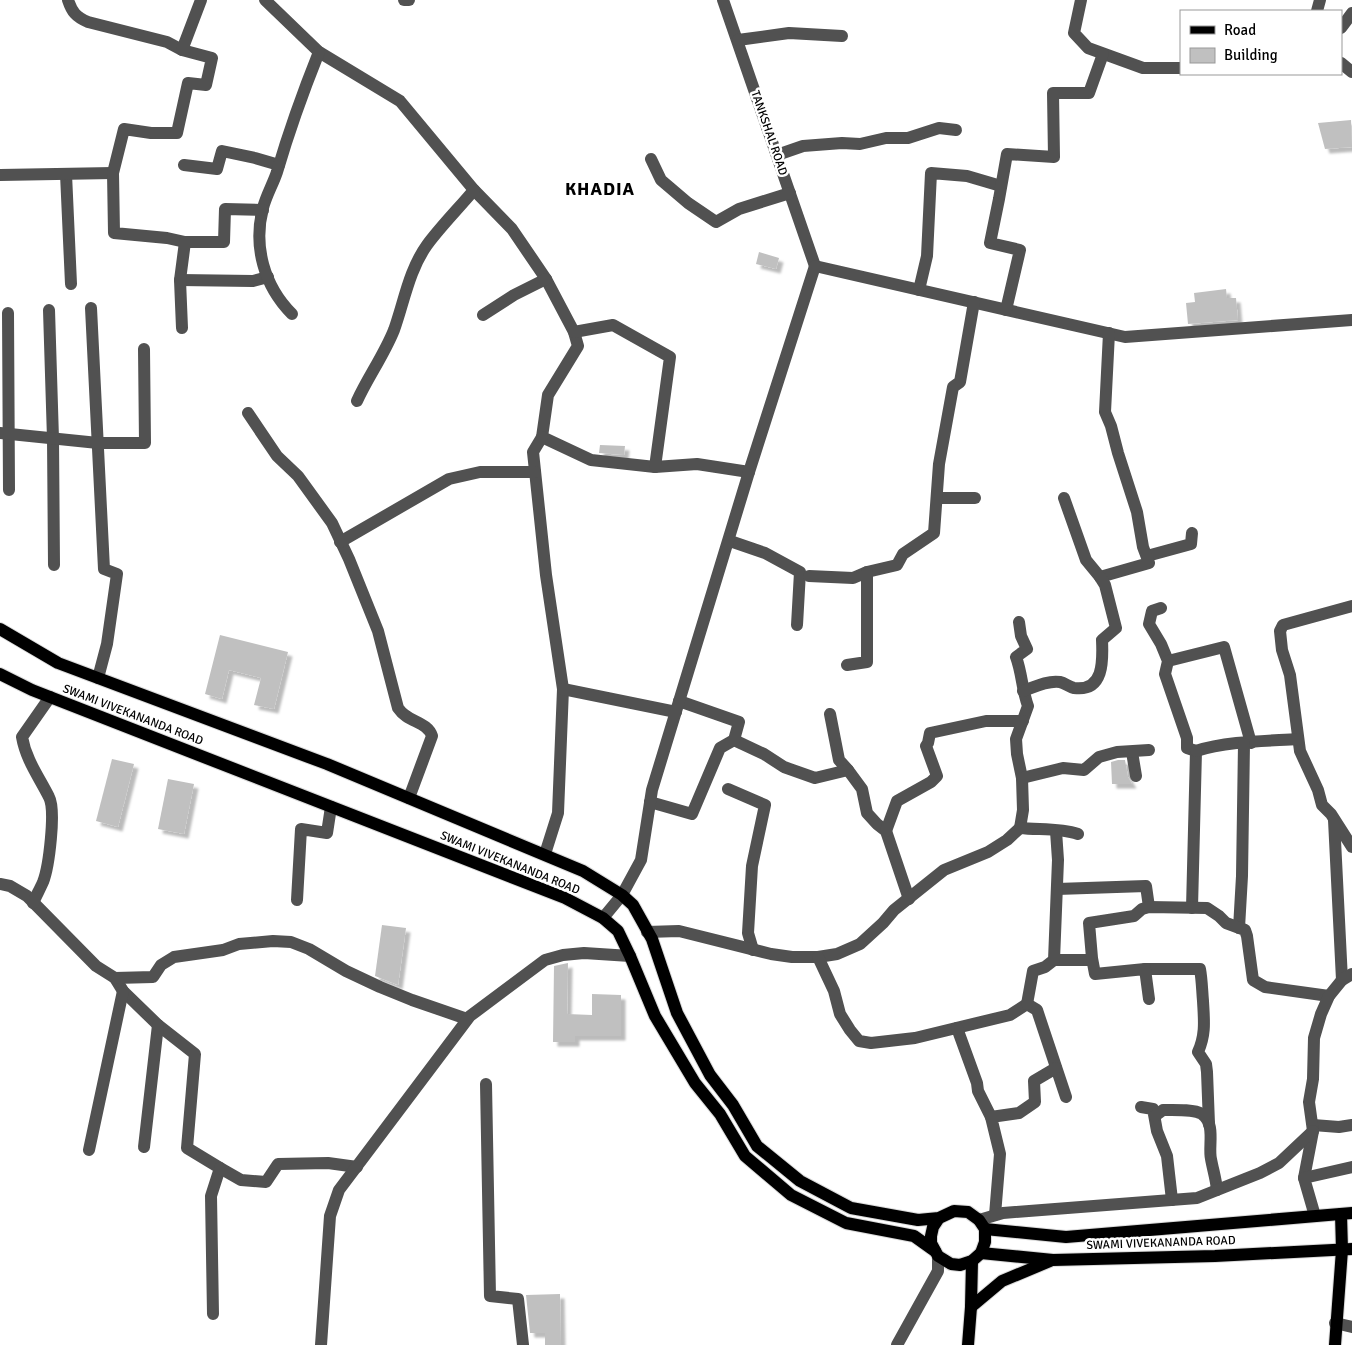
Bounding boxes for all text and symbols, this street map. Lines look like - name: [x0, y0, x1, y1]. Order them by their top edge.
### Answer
- legend: [1180, 10, 1342, 75]
- text: Road: [1224, 21, 1256, 39]
- text: Building: [1224, 46, 1278, 64]
- street label: TANKSHAL ROAD: [747, 89, 791, 178]
- district label: KHADIA: [565, 178, 635, 200]
- street label: SWAMI VIVEKANANDA ROAD: [61, 681, 206, 749]
- street label: SWAMI VIVEKANANDA ROAD: [438, 828, 582, 898]
- street label: SWAMI VIVEKANANDA ROAD: [1086, 1233, 1236, 1253]

